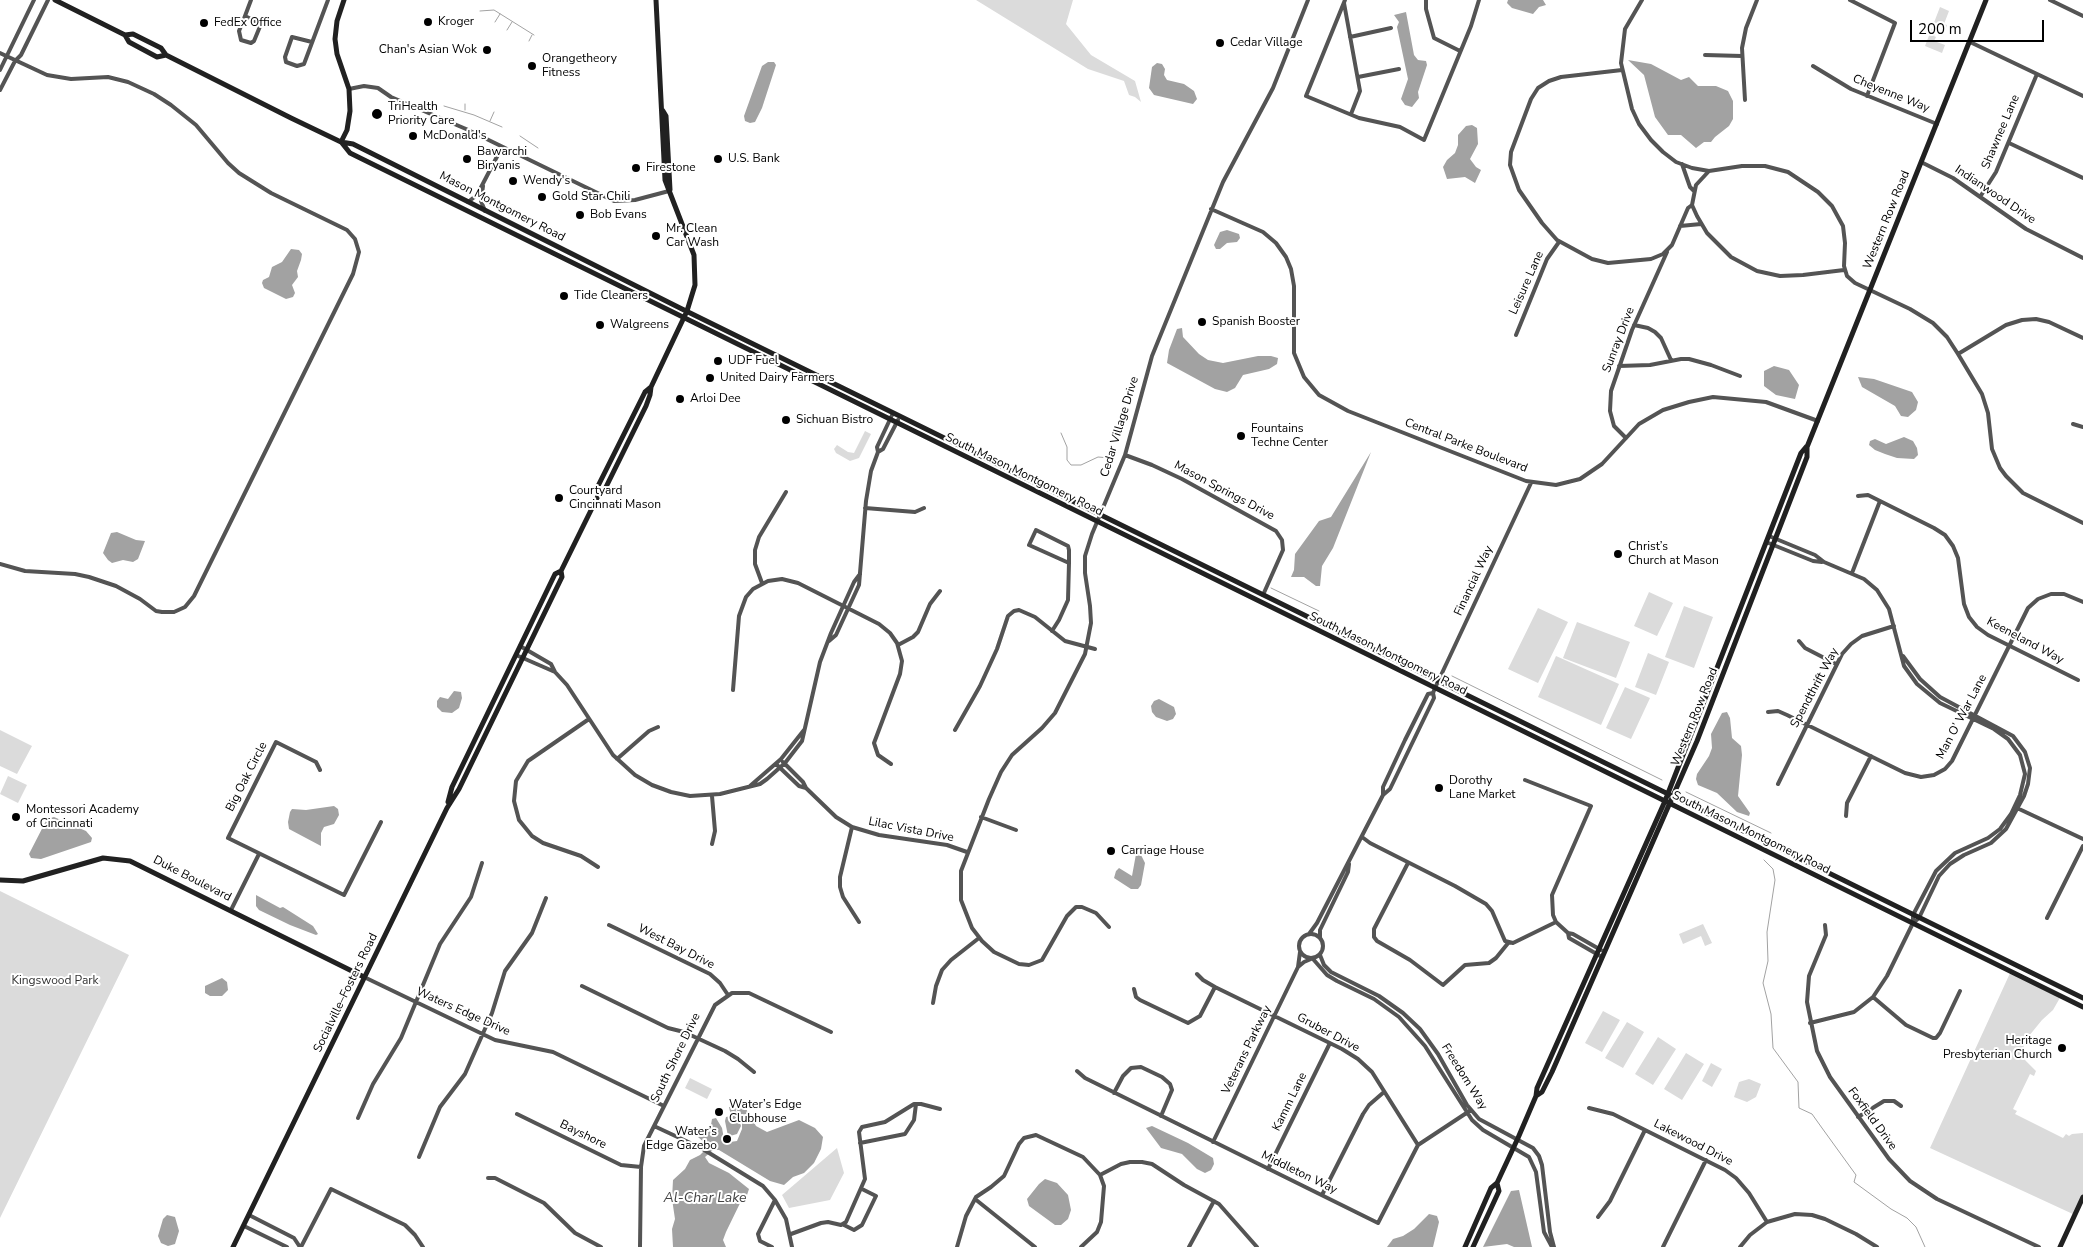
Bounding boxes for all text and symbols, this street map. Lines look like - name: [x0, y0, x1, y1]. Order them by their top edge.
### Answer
- scale bar: [1913, 10, 2047, 42]
- place label: Kroger: [438, 15, 474, 29]
- place label: FedEx Office: [214, 16, 282, 30]
- marker: Kroger: [422, 16, 434, 28]
- marker: FedEx Office: [198, 17, 210, 29]
- text: 200 m: [1918, 19, 1962, 39]
- place label: Cedar Village: [1230, 36, 1303, 50]
- marker: Cedar Village: [1214, 37, 1226, 49]
- place label: Chan's Asian Wok: [379, 43, 477, 57]
- marker: Chan's Asian Wok: [481, 44, 493, 56]
- place label: Orangetheory Fitness: [542, 52, 617, 80]
- marker: Orangetheory Fitness: [526, 60, 538, 72]
- street label: Cheyenne Way: [1850, 72, 1932, 116]
- street label: Shawnee Lane: [1979, 93, 2023, 171]
- place label: TriHealth Priority Care: [388, 100, 455, 128]
- marker: TriHealth Priority Care: [370, 107, 384, 121]
- place label: McDonald's: [423, 129, 486, 143]
- marker: McDonald's: [407, 130, 419, 142]
- place label: Bawarchi Biryanis: [477, 145, 527, 173]
- place label: U.S. Bank: [728, 152, 780, 166]
- marker: Bawarchi Biryanis: [461, 153, 473, 165]
- marker: U.S. Bank: [712, 153, 724, 165]
- place label: Firestone: [646, 161, 696, 175]
- marker: Firestone: [630, 162, 642, 174]
- street label: Indianwood Drive: [1952, 163, 2038, 227]
- street label: Mason Montgomery Road: [437, 169, 567, 245]
- street label: Western Row Road: [1861, 169, 1913, 271]
- place label: Wendy's: [523, 174, 570, 188]
- marker: Wendy's: [507, 175, 519, 187]
- place label: Gold Star Chili: [552, 190, 630, 204]
- marker: Gold Star Chili: [536, 191, 548, 203]
- place label: Bob Evans: [590, 208, 647, 222]
- marker: Bob Evans: [574, 209, 586, 221]
- place label: Mr. Clean Car Wash: [666, 222, 719, 250]
- marker: Mr. Clean Car Wash: [650, 230, 662, 242]
- street label: Leisure Lane: [1507, 249, 1547, 317]
- place label: Tide Cleaners: [574, 289, 648, 303]
- marker: Tide Cleaners: [558, 290, 570, 302]
- street label: Sunray Drive: [1600, 305, 1638, 375]
- place label: Spanish Booster: [1212, 315, 1300, 329]
- marker: Spanish Booster: [1196, 316, 1208, 328]
- place label: Walgreens: [610, 318, 669, 332]
- marker: Walgreens: [594, 319, 606, 331]
- place label: UDF Fuel: [728, 354, 778, 368]
- marker: UDF Fuel: [712, 355, 724, 367]
- place label: United Dairy Farmers: [720, 371, 835, 385]
- marker: United Dairy Farmers: [704, 372, 716, 384]
- street label: Cedar Village Drive: [1098, 375, 1142, 479]
- place label: Arloi Dee: [690, 392, 741, 406]
- marker: Arloi Dee: [674, 393, 686, 405]
- place label: Sichuan Bistro: [796, 413, 873, 427]
- marker: Sichuan Bistro: [780, 414, 792, 426]
- street label: Central Parke Boulevard: [1402, 416, 1530, 476]
- place label: Fountains Techne Center: [1251, 422, 1328, 450]
- street label: South Mason Montgomery Road: [943, 430, 1105, 520]
- marker: Fountains Techne Center: [1235, 430, 1247, 442]
- street label: Mason Springs Drive: [1171, 458, 1277, 524]
- place label: Courtyard Cincinnati Mason: [569, 484, 661, 512]
- marker: Courtyard Cincinnati Mason: [553, 492, 565, 504]
- place label: Christ’s Church at Mason: [1628, 540, 1719, 568]
- street label: Financial Way: [1451, 544, 1497, 618]
- marker: Christ’s Church at Mason: [1612, 548, 1624, 560]
- street label: South Mason Montgomery Road: [1307, 609, 1469, 699]
- street label: Keeneland Way: [1984, 615, 2066, 667]
- street label: Spendthrift Way: [1788, 645, 1842, 731]
- street label: Western Row Road: [1669, 666, 1721, 768]
- street label: Man O’ War Lane: [1934, 672, 1990, 762]
- street label: Big Oak Circle: [223, 740, 271, 814]
- place label: Dorothy Lane Market: [1449, 774, 1516, 802]
- marker: Dorothy Lane Market: [1433, 782, 1445, 794]
- street label: South Mason Montgomery Road: [1670, 788, 1832, 878]
- place label: Montessori Academy of Cincinnati: [26, 803, 139, 831]
- marker: Montessori Academy of Cincinnati: [10, 811, 22, 823]
- street label: Lilac Vista Drive: [867, 815, 955, 845]
- place label: Carriage House: [1121, 844, 1204, 858]
- marker: Carriage House: [1105, 845, 1117, 857]
- street label: Duke Boulevard: [150, 853, 234, 905]
- street label: West Bay Drive: [635, 922, 717, 972]
- street label: Socialville–Fosters Road: [311, 931, 381, 1055]
- park label: Kingswood Park: [11, 974, 99, 988]
- street label: Waters Edge Drive: [414, 985, 512, 1039]
- street label: Veterans Parkway: [1219, 1003, 1275, 1097]
- street label: Gruber Drive: [1294, 1010, 1362, 1056]
- street label: South Shore Drive: [648, 1011, 704, 1105]
- place label: Heritage Presbyterian Church: [1943, 1034, 2052, 1062]
- street label: Freedom Way: [1438, 1041, 1490, 1113]
- marker: Heritage Presbyterian Church: [2056, 1042, 2068, 1054]
- street label: Kamm Lane: [1270, 1070, 1310, 1134]
- street label: Foxfield Drive: [1844, 1085, 1900, 1153]
- place label: Water’s Edge Clubhouse: [729, 1098, 802, 1126]
- marker: Water’s Edge Clubhouse: [713, 1106, 725, 1118]
- street label: Bayshore: [557, 1117, 609, 1153]
- street label: Lakewood Drive: [1651, 1117, 1735, 1169]
- place label: Water’s Edge Gazebo: [646, 1125, 717, 1153]
- marker: Water’s Edge Gazebo: [721, 1133, 733, 1145]
- street label: Middleton Way: [1259, 1148, 1339, 1198]
- water label: Al-Char Lake: [664, 1191, 746, 1207]

